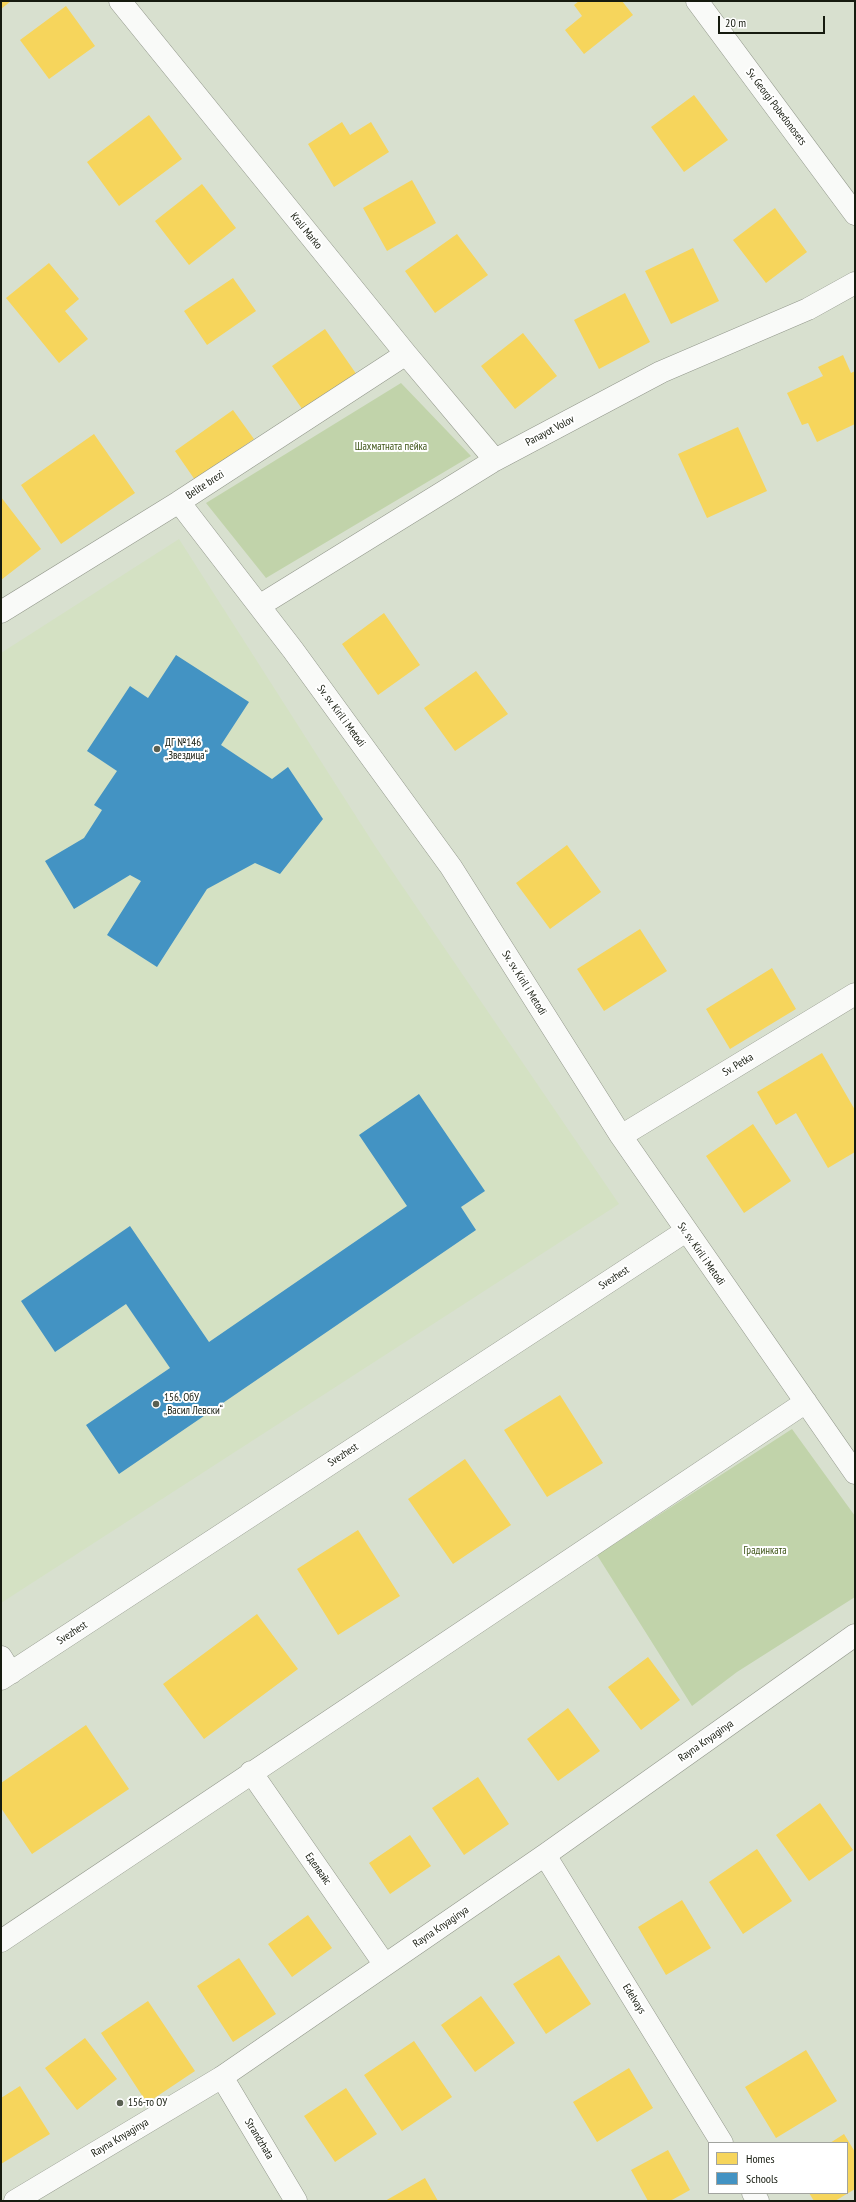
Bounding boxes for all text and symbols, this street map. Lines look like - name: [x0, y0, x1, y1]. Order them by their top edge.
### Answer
- scale bar: [720, 8, 827, 34]
- text: 20 m: [725, 15, 746, 30]
- street label: Sv. Georgi Pobedonosets: [743, 66, 809, 148]
- street label: Krali Marko: [287, 210, 325, 252]
- street label: Panayot Volov: [523, 413, 577, 449]
- park label: Шахматната пейка: [355, 440, 427, 454]
- street label: Belite brezi: [183, 468, 227, 502]
- street label: Sv. sv. Kiril i Metodi: [314, 682, 368, 750]
- place label: ДГ №146 „Звездица“: [165, 736, 208, 762]
- marker: ДГ №146 „Звездица“: [152, 744, 162, 754]
- street label: Sv. sv. Kiril i Metodi: [499, 948, 549, 1018]
- street label: Sv. Petka: [720, 1051, 756, 1079]
- street label: Sv. sv. Kiril i Metodi: [675, 1220, 727, 1288]
- street label: Svezhest: [596, 1263, 632, 1293]
- place label: 156. ОбУ „Васил Левски“: [164, 1391, 223, 1417]
- marker: 156. ОбУ „Васил Левски“: [151, 1399, 161, 1409]
- street label: Svezhest: [325, 1440, 361, 1470]
- park label: Градинката: [743, 1544, 787, 1558]
- street label: Svezhest: [54, 1618, 90, 1648]
- street label: Rayna Knyaginya: [676, 1717, 736, 1765]
- street label: Еделвайс: [302, 1850, 334, 1888]
- street label: Rayna Knyaginya: [411, 1904, 471, 1950]
- street label: Edelvays: [620, 1981, 648, 2017]
- place label: 156-то ОУ: [128, 2096, 167, 2110]
- marker: 156-то ОУ: [115, 2098, 125, 2108]
- street label: Rayna Knyaginya: [89, 2116, 151, 2160]
- street label: Strandzhata: [242, 2116, 276, 2162]
- legend: [708, 2142, 848, 2194]
- text: Homes: [746, 2151, 774, 2166]
- text: Schools: [746, 2171, 778, 2186]

